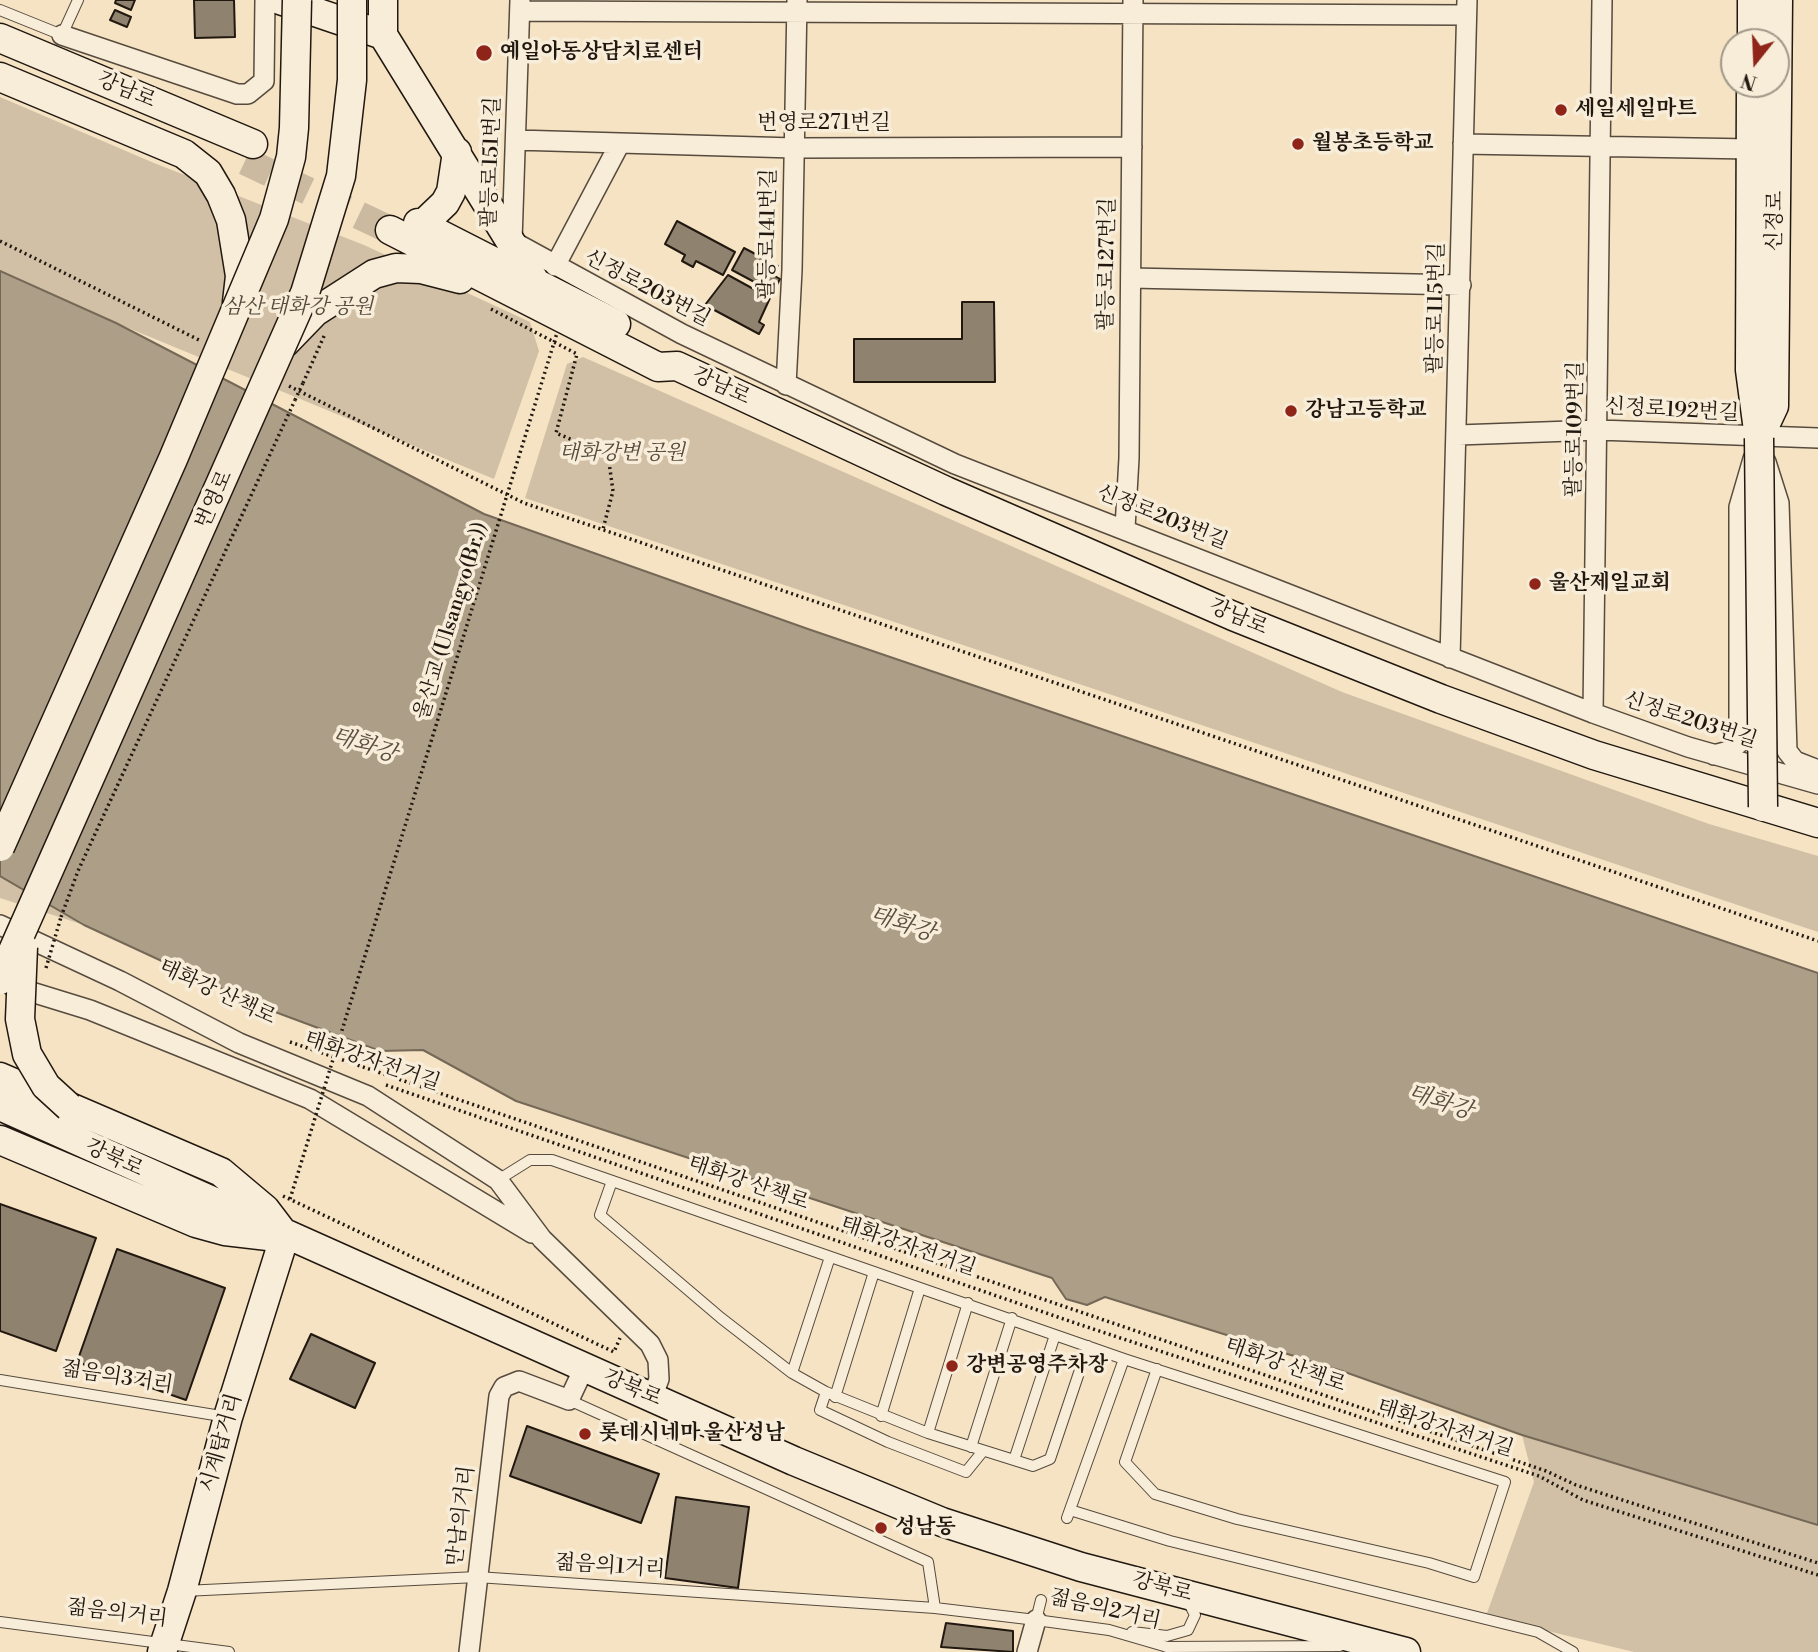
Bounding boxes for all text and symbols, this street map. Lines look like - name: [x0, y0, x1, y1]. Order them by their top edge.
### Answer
- north arrow: [1720, 28, 1790, 98]
- place label: 예일아동상담치료센터: [500, 40, 703, 66]
- marker: 예일아동상담치료센터: [474, 43, 494, 63]
- text: N: [1738, 67, 1760, 95]
- street label: 강남로: [93, 68, 159, 114]
- street label: 팔등로151번길: [477, 96, 507, 228]
- place label: 세일세일마트: [1575, 97, 1697, 123]
- marker: 세일세일마트: [1553, 102, 1569, 118]
- street label: 번영로271번길: [757, 111, 891, 137]
- place label: 월봉초등학교: [1312, 131, 1434, 157]
- marker: 월봉초등학교: [1290, 136, 1306, 152]
- street label: 팔등로141번길: [755, 168, 783, 300]
- street label: 신정로: [1763, 190, 1789, 252]
- street label: 팔등로127번길: [1094, 197, 1122, 331]
- street label: 팔등로115번길: [1423, 242, 1451, 374]
- street label: 신정로203번길: [580, 245, 714, 333]
- park label: 삼산 태화강 공원: [223, 295, 373, 321]
- street label: 팔등로109번길: [1562, 361, 1590, 497]
- street label: 강남로: [688, 363, 754, 411]
- street label: 신정로192번길: [1604, 395, 1740, 427]
- place label: 강남고등학교: [1305, 398, 1427, 424]
- marker: 강남고등학교: [1283, 403, 1299, 419]
- park label: 태화강변 공원: [559, 441, 685, 467]
- street label: 번영로: [191, 467, 239, 533]
- street label: 신정로203번길: [1093, 480, 1231, 556]
- street label: 울산교 (Ulsangyo(Br.)): [410, 519, 494, 723]
- place label: 울산제일교회: [1549, 571, 1671, 597]
- marker: 울산제일교회: [1527, 576, 1543, 592]
- street label: 강남로: [1205, 595, 1271, 641]
- street label: 신정로203번길: [1620, 688, 1760, 754]
- water label: 태화강: [328, 723, 400, 769]
- water label: 태화강: [866, 902, 938, 948]
- street label: 태화강 산책로: [155, 955, 279, 1031]
- street label: 태화강자전거길: [301, 1027, 443, 1097]
- water label: 태화강: [1404, 1080, 1476, 1126]
- street label: 강북로: [81, 1135, 147, 1183]
- street label: 태화강 산책로: [684, 1152, 812, 1216]
- street label: 태화강자전거길: [837, 1212, 979, 1282]
- street label: 태화강 산책로: [1221, 1334, 1349, 1398]
- place label: 강변공영주차장: [966, 1353, 1108, 1379]
- street label: 젊음의3거리: [59, 1357, 175, 1399]
- marker: 강변공영주차장: [944, 1358, 960, 1374]
- street label: 강북로: [599, 1366, 665, 1412]
- street label: 시계탑거리: [196, 1391, 248, 1495]
- street label: 태화강자전거길: [1374, 1395, 1516, 1463]
- place label: 롯데시네마 울산성남: [599, 1421, 785, 1447]
- marker: 롯데시네마 울산성남: [577, 1426, 593, 1442]
- street label: 만남의거리: [443, 1464, 481, 1568]
- place label: 성남동: [895, 1515, 956, 1541]
- marker: 성남동: [873, 1520, 889, 1536]
- street label: 젊음의1거리: [554, 1551, 666, 1583]
- street label: 강북로: [1129, 1568, 1195, 1608]
- street label: 젊음의2거리: [1047, 1585, 1163, 1635]
- street label: 젊음의거리: [65, 1595, 169, 1633]

